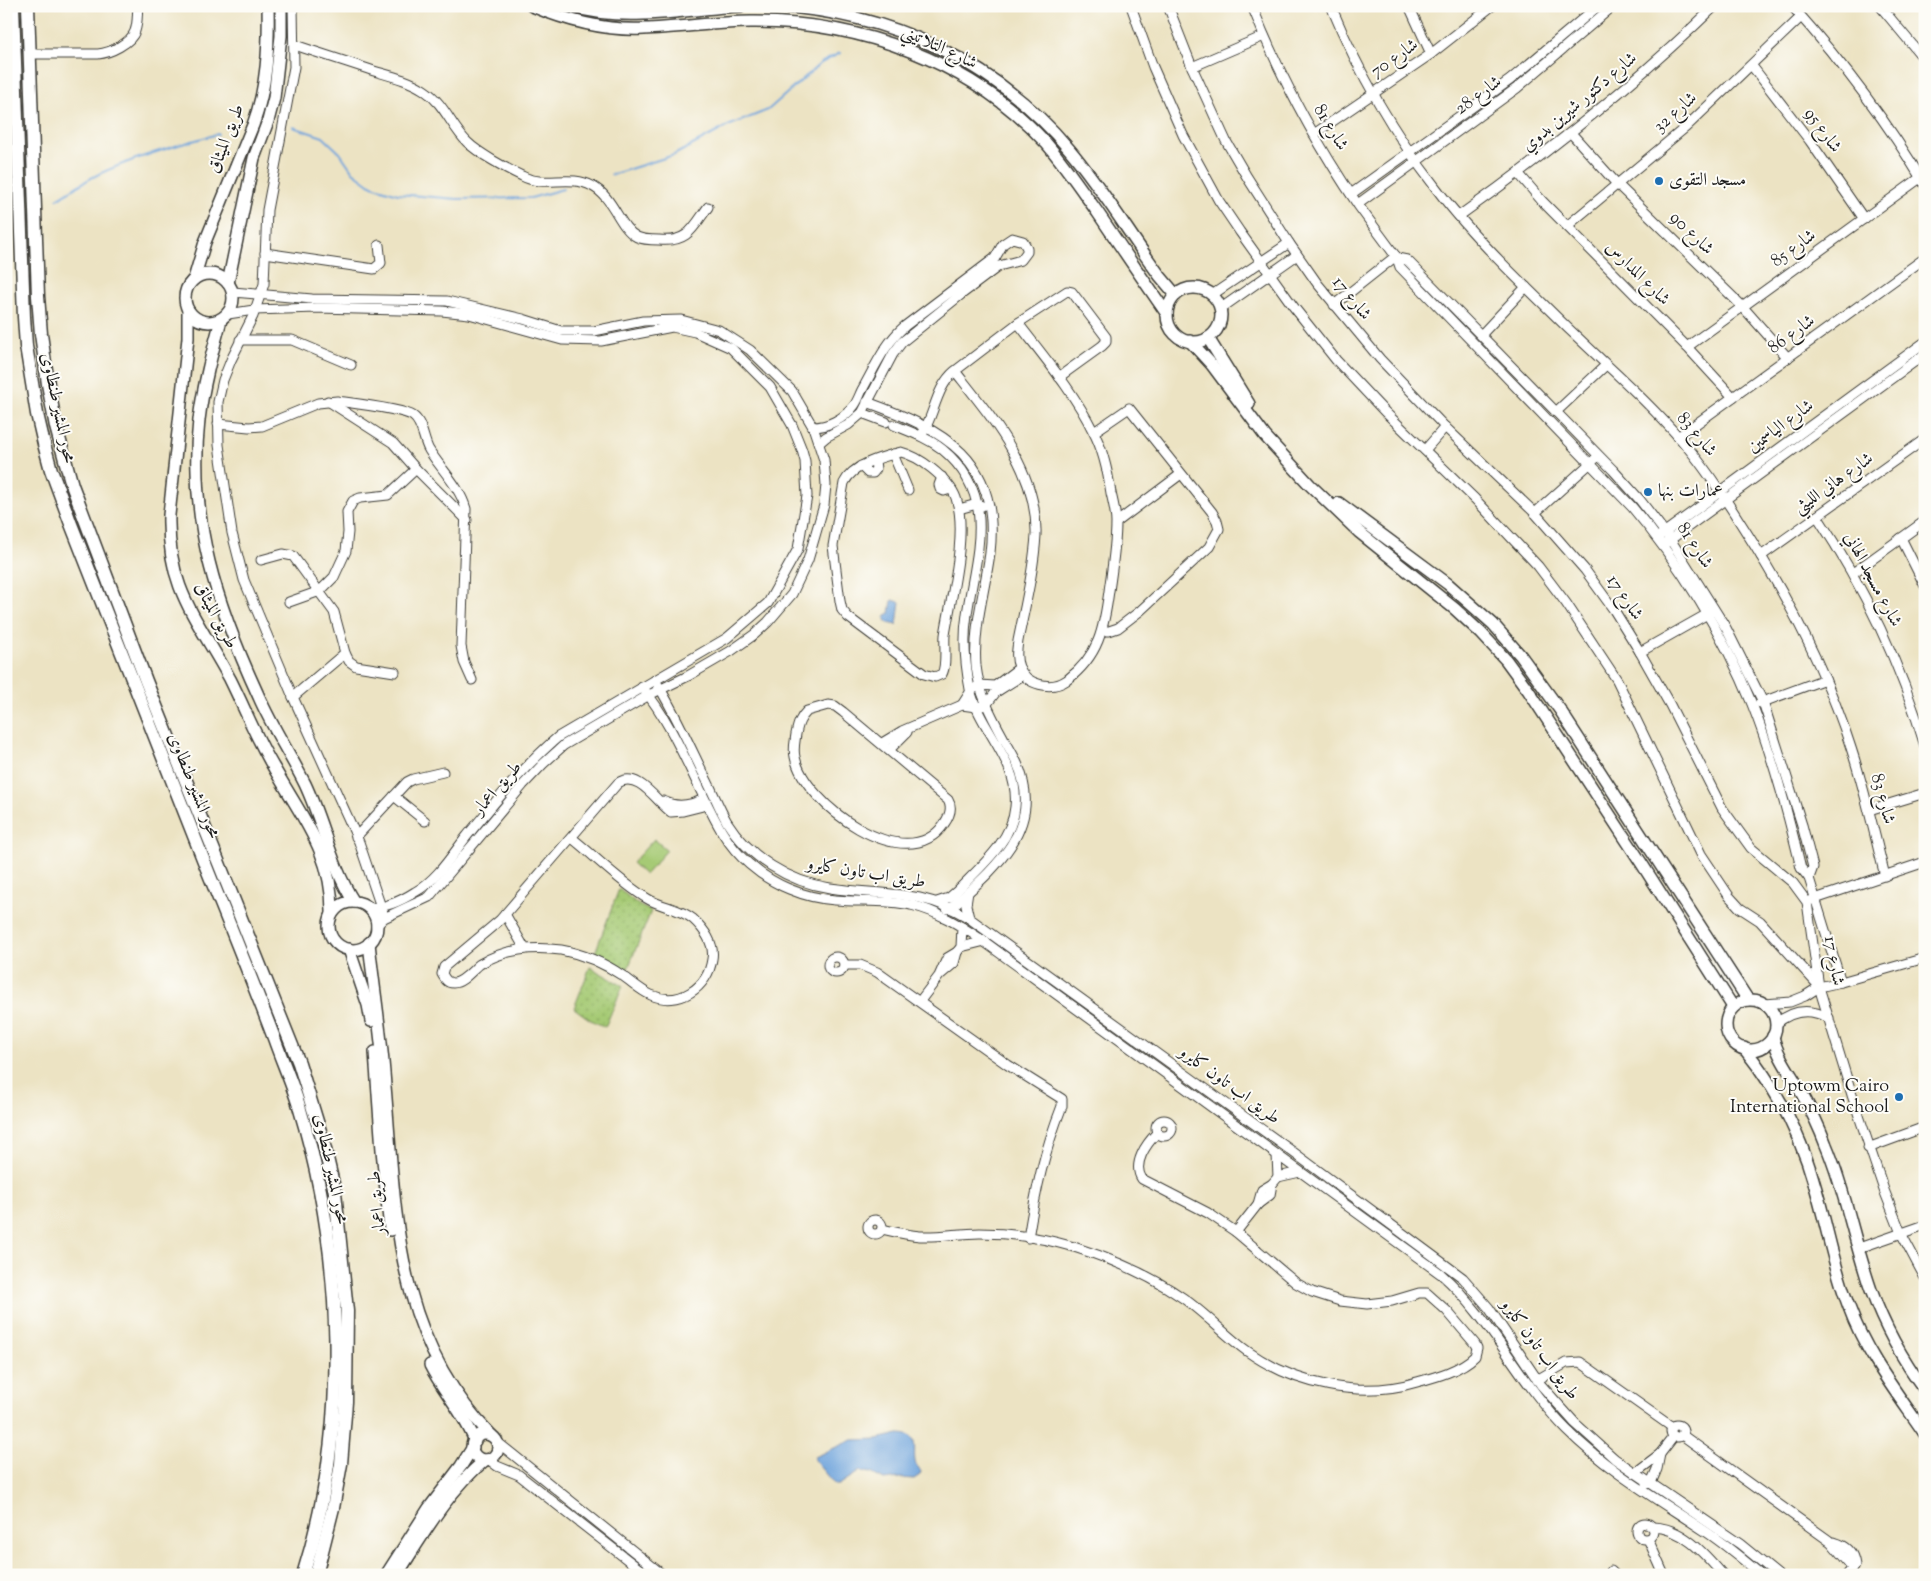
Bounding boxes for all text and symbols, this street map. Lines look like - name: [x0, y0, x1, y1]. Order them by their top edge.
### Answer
- street label: شارع التلاتيني: [896, 19, 981, 79]
- street label: شارع 70: [1366, 33, 1424, 85]
- street label: شارع دكتور شيرين بدوي: [1516, 47, 1644, 159]
- street label: شارع 28: [1450, 70, 1508, 122]
- street label: شارع 32: [1648, 87, 1704, 139]
- street label: شارع 81: [1306, 100, 1354, 156]
- street label: طريق الميثاق: [202, 101, 252, 177]
- street label: شارع 95: [1797, 103, 1847, 159]
- place label: مسجد التقوى: [1669, 168, 1746, 194]
- marker: مسجد التقوى: [1653, 175, 1665, 187]
- street label: شارع 90: [1663, 206, 1719, 262]
- street label: شارع 85: [1766, 224, 1822, 274]
- street label: شارع المدارس: [1599, 236, 1675, 312]
- street label: شارع 17: [1325, 271, 1377, 327]
- street label: شارع 86: [1763, 309, 1821, 361]
- street label: محور المشير طنطاوى: [33, 351, 81, 466]
- street label: شارع الياسمين: [1742, 394, 1820, 460]
- street label: شارع 83: [1670, 407, 1722, 463]
- street label: شارع هاني الليثي: [1789, 447, 1881, 523]
- place label: عمارات بنها: [1658, 479, 1723, 505]
- marker: عمارات بنها: [1642, 486, 1654, 498]
- street label: شارع 81: [1669, 518, 1719, 574]
- street label: شارع مسجد الهاني: [1836, 528, 1908, 632]
- street label: شارع 17: [1599, 570, 1649, 626]
- street label: طريق الميثاق: [187, 578, 243, 654]
- street label: محور المشير طنطاوى: [160, 729, 226, 843]
- street label: طريق اعمار: [466, 756, 529, 823]
- street label: شارع 83: [1863, 771, 1901, 827]
- street label: طريق اب تاون كايرو: [803, 851, 927, 896]
- street label: شارع 17: [1816, 934, 1850, 988]
- street label: طريق اب تاون كايرو: [1171, 1039, 1285, 1132]
- place label: Uptowm Cairo International School: [1730, 1074, 1889, 1121]
- marker: Uptowm Cairo International School: [1893, 1091, 1905, 1103]
- street label: محور المشير طنطاوى: [306, 1112, 354, 1227]
- street label: طريق اعمار: [362, 1170, 394, 1238]
- street label: طريق اب تاون كايرو: [1492, 1292, 1585, 1406]

